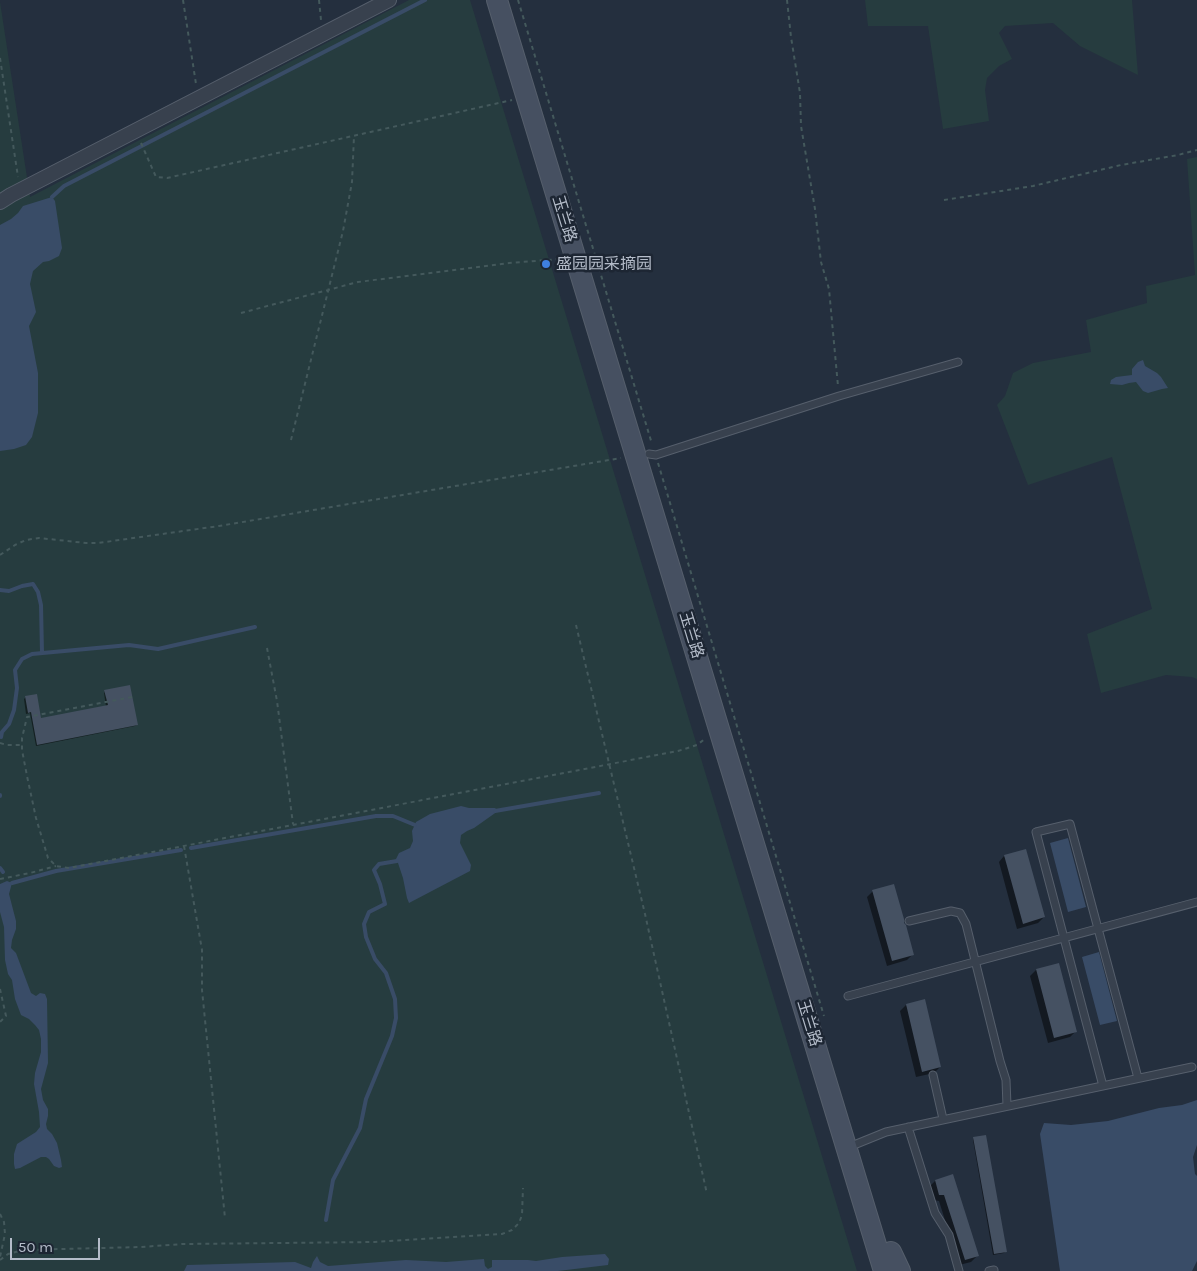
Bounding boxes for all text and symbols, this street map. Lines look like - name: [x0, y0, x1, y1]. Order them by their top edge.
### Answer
- street label: 玉兰路: [548, 193, 580, 245]
- place label: 盛园园采摘园: [556, 254, 652, 274]
- marker: 盛园园采摘园: [540, 258, 552, 270]
- street label: 玉兰路: [675, 609, 707, 661]
- street label: 玉兰路: [793, 997, 825, 1049]
- scale bar: [12, 1228, 102, 1260]
- text: 50 m: [18, 1238, 53, 1256]

